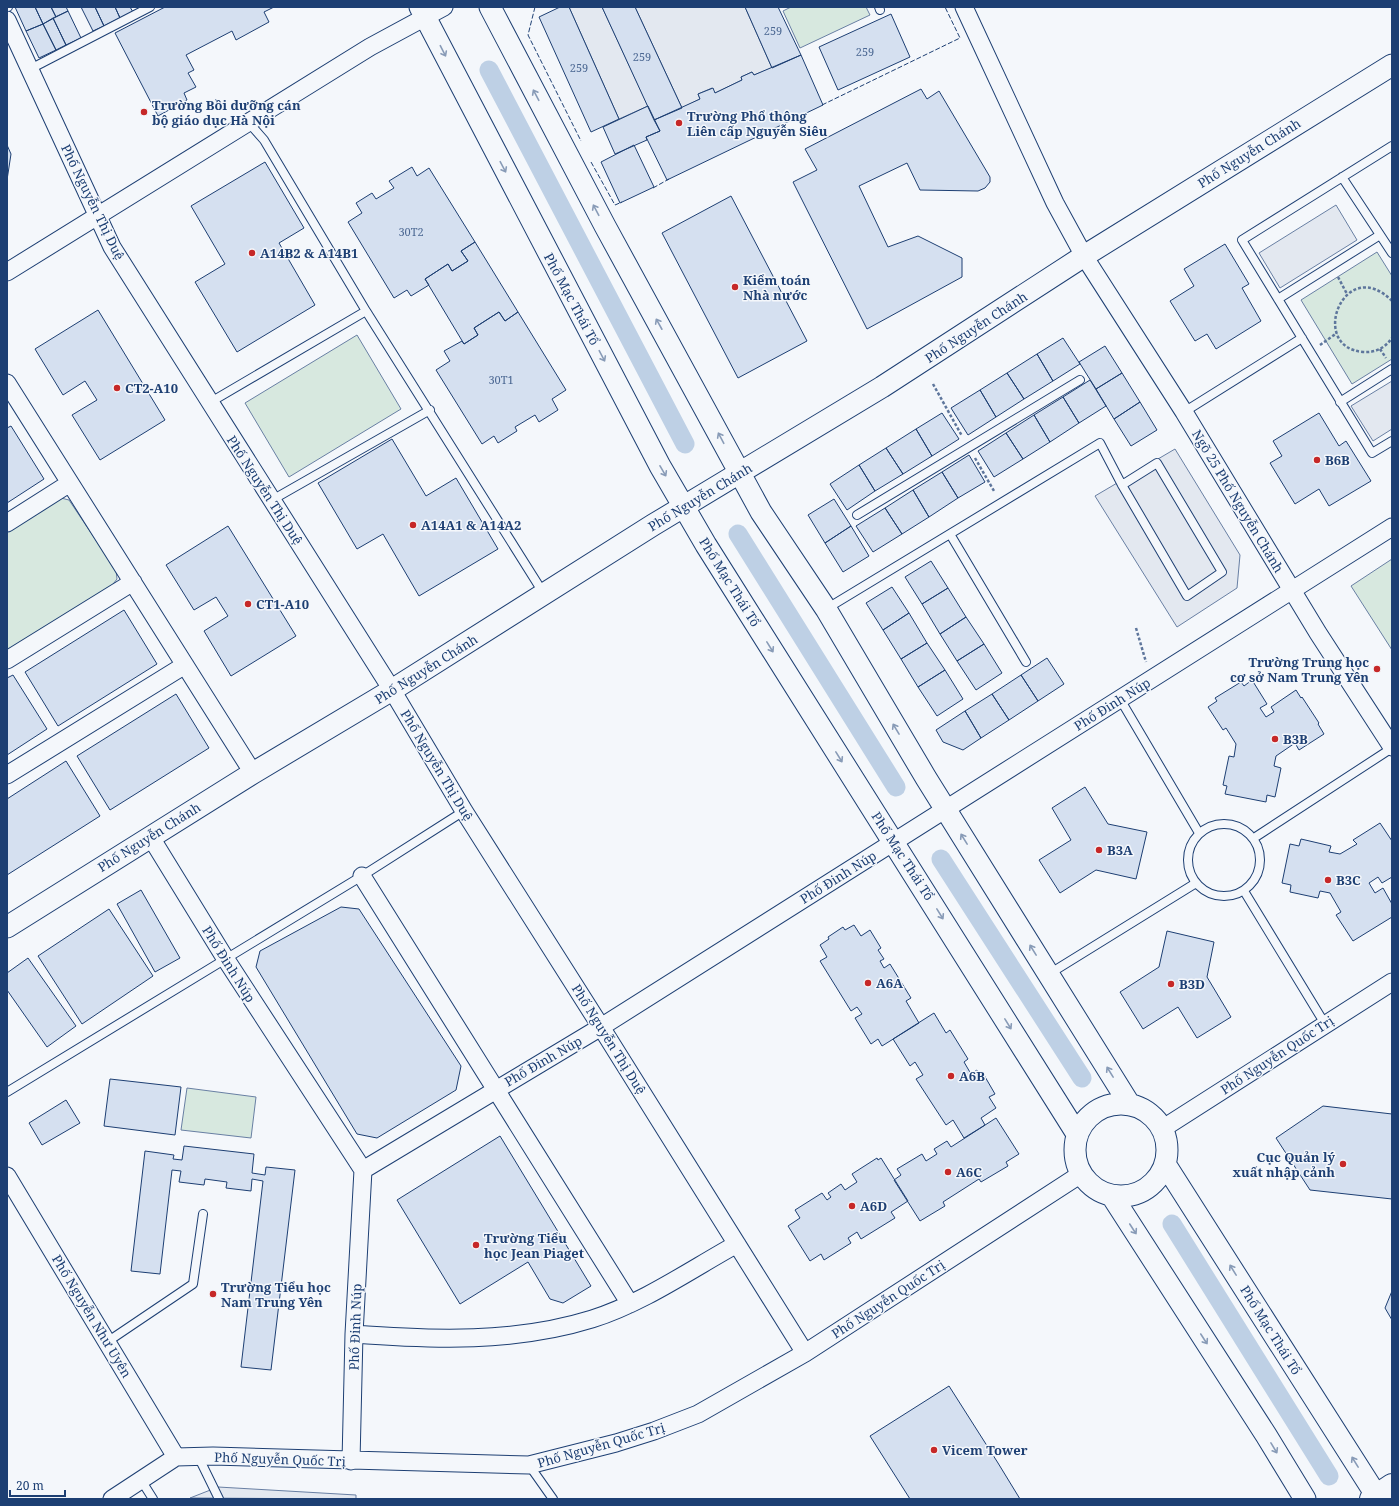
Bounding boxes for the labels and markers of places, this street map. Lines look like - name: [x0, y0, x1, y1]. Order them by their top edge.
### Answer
- place label: Trường Bồi dưỡng cán bộ giáo dục Hà Nội: [152, 96, 301, 129]
- marker: Trường Bồi dưỡng cán bộ giáo dục Hà Nội: [139, 107, 149, 117]
- place label: Trường Phổ thông Liên cấp Nguyễn Siêu: [687, 107, 828, 140]
- marker: Trường Phổ thông Liên cấp Nguyễn Siêu: [674, 118, 684, 128]
- place label: A14B2 & A14B1: [260, 244, 358, 262]
- marker: A14B2 & A14B1: [247, 248, 257, 258]
- place label: Kiểm toán Nhà nước: [743, 271, 811, 304]
- marker: Kiểm toán Nhà nước: [730, 282, 740, 292]
- place label: CT2-A10: [125, 379, 178, 397]
- marker: CT2-A10: [112, 383, 122, 393]
- place label: B6B: [1325, 451, 1350, 469]
- marker: B6B: [1312, 455, 1322, 465]
- place label: A14A1 & A14A2: [421, 516, 521, 534]
- marker: A14A1 & A14A2: [408, 520, 418, 530]
- place label: CT1-A10: [256, 595, 309, 613]
- marker: CT1-A10: [243, 599, 253, 609]
- place label: Trường Trung học cơ sở Nam Trung Yên: [1230, 653, 1369, 686]
- marker: Trường Trung học cơ sở Nam Trung Yên: [1372, 664, 1382, 674]
- place label: B3B: [1283, 730, 1308, 748]
- marker: B3B: [1270, 734, 1280, 744]
- place label: B3A: [1107, 841, 1133, 859]
- marker: B3A: [1094, 845, 1104, 855]
- place label: B3C: [1336, 871, 1361, 889]
- marker: B3C: [1323, 875, 1333, 885]
- place label: A6A: [876, 974, 903, 992]
- place label: B3D: [1179, 975, 1205, 993]
- marker: A6A: [863, 978, 873, 988]
- marker: B3D: [1166, 979, 1176, 989]
- place label: A6B: [959, 1067, 985, 1085]
- marker: A6B: [946, 1071, 956, 1081]
- place label: Cục Quản lý xuất nhập cảnh: [1233, 1148, 1335, 1181]
- marker: Cục Quản lý xuất nhập cảnh: [1338, 1159, 1348, 1169]
- place label: A6C: [956, 1163, 982, 1181]
- marker: A6C: [943, 1167, 953, 1177]
- place label: A6D: [860, 1197, 887, 1215]
- marker: A6D: [847, 1201, 857, 1211]
- place label: Trường Tiểu học Jean Piaget: [484, 1229, 584, 1262]
- marker: Trường Tiểu học Jean Piaget: [471, 1240, 481, 1250]
- place label: Trường Tiểu học Nam Trung Yên: [221, 1278, 331, 1311]
- marker: Trường Tiểu học Nam Trung Yên: [208, 1289, 218, 1299]
- place label: Vicem Tower: [942, 1441, 1028, 1459]
- marker: Vicem Tower: [929, 1445, 939, 1455]

